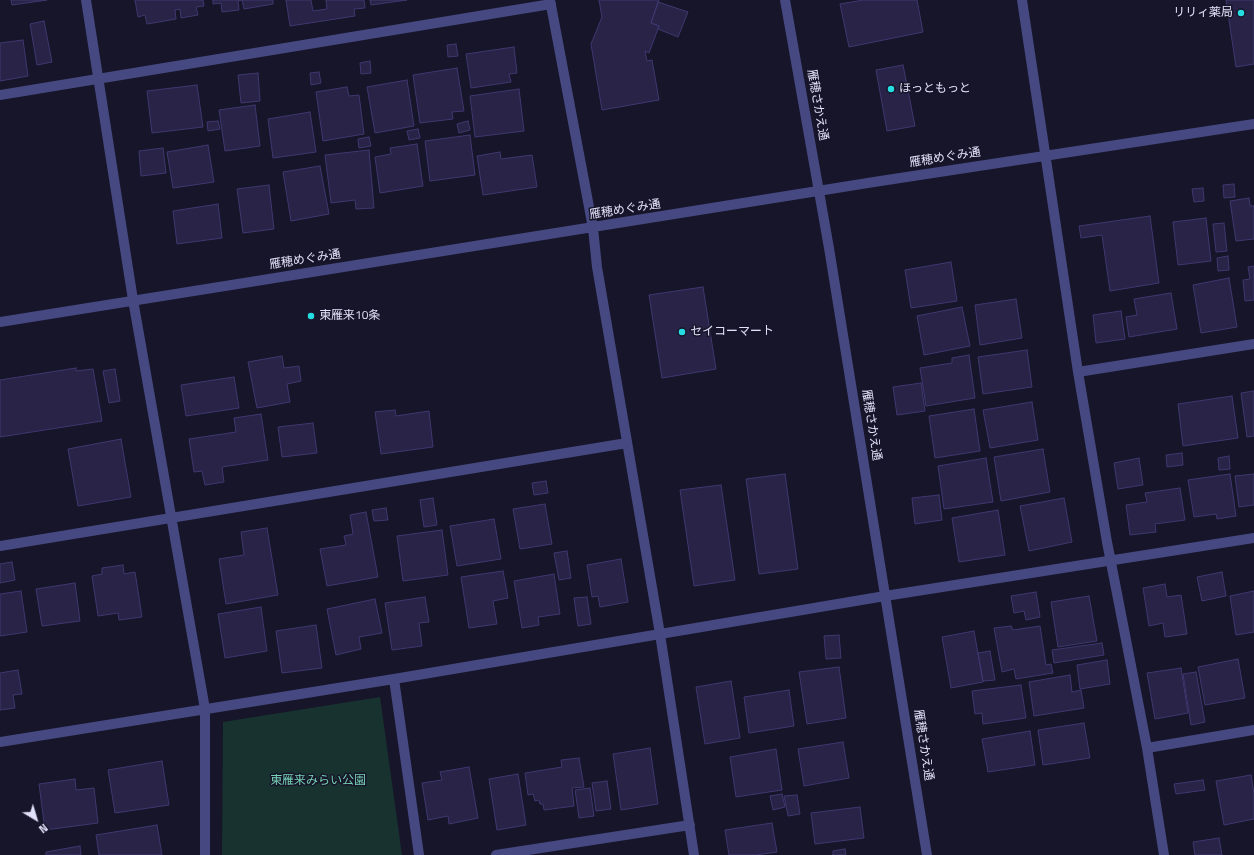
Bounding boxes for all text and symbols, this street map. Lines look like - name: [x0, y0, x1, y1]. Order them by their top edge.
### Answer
- place label: リリィ薬局: [1173, 6, 1233, 20]
- marker: リリィ薬局: [1236, 8, 1246, 18]
- street label: 雁穂さかえ通: [804, 68, 830, 142]
- place label: ほっともっと: [899, 82, 971, 96]
- marker: ほっともっと: [886, 84, 896, 94]
- street label: 雁穂めぐみ通: [908, 145, 982, 171]
- street label: 雁穂めぐみ通: [588, 197, 662, 223]
- street label: 雁穂めぐみ通: [268, 247, 342, 273]
- place label: 東雁来10条: [319, 309, 380, 323]
- marker: 東雁来10条: [306, 311, 316, 321]
- place label: セイコーマート: [690, 325, 774, 339]
- marker: セイコーマート: [677, 327, 687, 337]
- street label: 雁穂さかえ通: [858, 388, 884, 462]
- street label: 雁穂さかえ通: [910, 708, 936, 782]
- park label: 東雁来みらい公園: [270, 774, 366, 788]
- north arrow: [16, 799, 56, 839]
- text: N: [35, 820, 51, 837]

